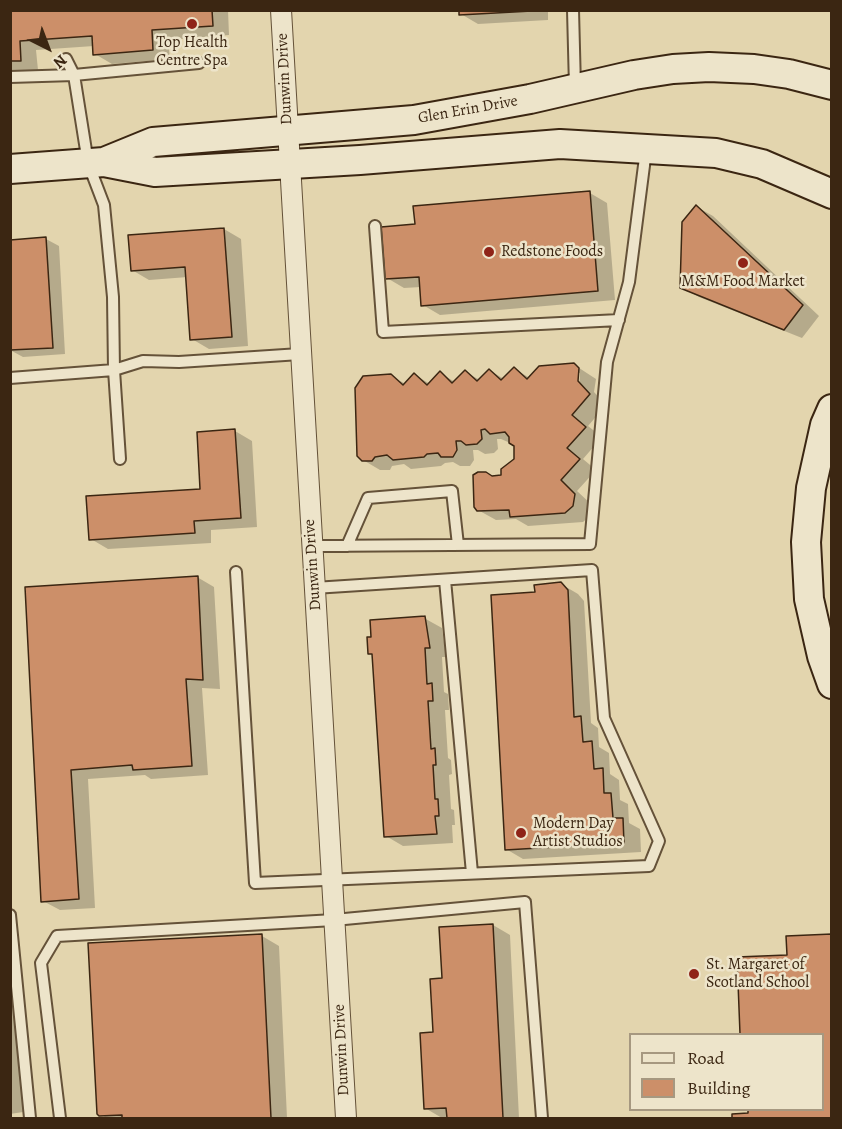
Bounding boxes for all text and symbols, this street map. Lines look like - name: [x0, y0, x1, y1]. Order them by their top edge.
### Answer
- marker: Top Health Centre Spa: [185, 17, 199, 31]
- north arrow: [18, 18, 78, 78]
- place label: Top Health Centre Spa: [156, 33, 228, 71]
- street label: Dunwin Drive: [273, 33, 297, 125]
- text: N: [48, 49, 72, 73]
- street label: Glen Erin Drive: [417, 92, 519, 128]
- place label: Redstone Foods: [501, 242, 603, 262]
- marker: Redstone Foods: [482, 245, 496, 259]
- marker: M&M Food Market: [736, 256, 750, 270]
- place label: M&M Food Market: [681, 272, 805, 292]
- street label: Dunwin Drive: [300, 518, 326, 612]
- place label: Modern Day Artist Studios: [533, 814, 623, 852]
- marker: Modern Day Artist Studios: [514, 826, 528, 840]
- place label: St. Margaret of Scotland School: [706, 955, 809, 993]
- marker: St. Margaret of Scotland School: [687, 967, 701, 981]
- street label: Dunwin Drive: [330, 1004, 354, 1096]
- legend: [629, 1033, 824, 1111]
- text: Road: [687, 1046, 724, 1070]
- text: Building: [687, 1076, 751, 1100]

